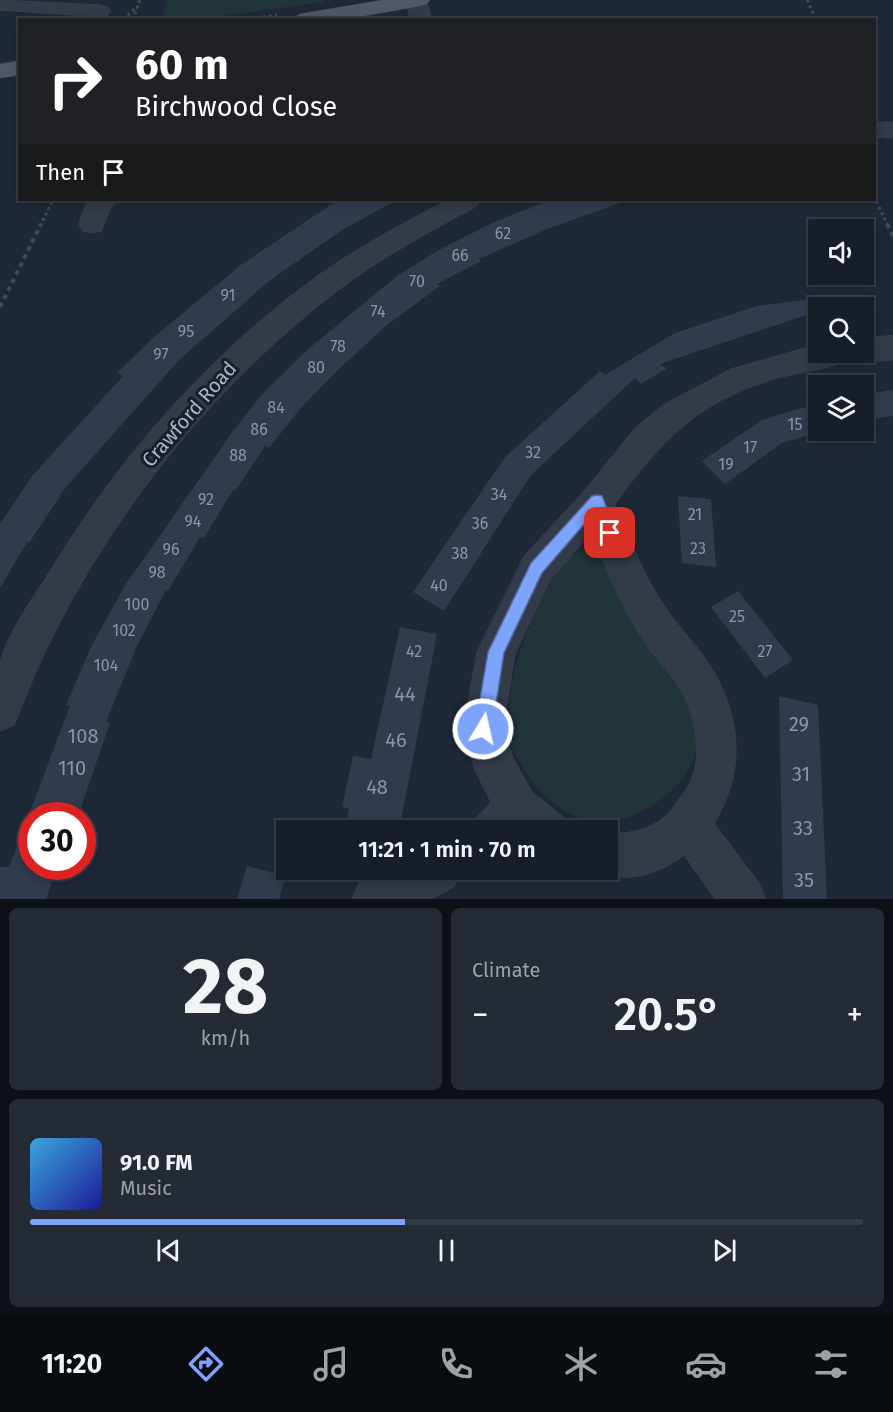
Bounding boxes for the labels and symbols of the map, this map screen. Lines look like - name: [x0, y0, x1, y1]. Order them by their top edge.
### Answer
- house number: 62: [495, 224, 511, 243]
- house number: 66: [451, 246, 469, 265]
- house number: 70: [409, 272, 425, 291]
- house number: 91: [220, 286, 236, 305]
- house number: 74: [371, 302, 386, 321]
- house number: 95: [178, 322, 194, 341]
- house number: 78: [330, 337, 346, 356]
- house number: 97: [153, 345, 169, 364]
- street label: Crawford Road: [137, 356, 241, 472]
- house number: 80: [307, 358, 325, 377]
- house number: 84: [267, 398, 285, 417]
- house number: 15: [788, 415, 802, 434]
- house number: 86: [250, 420, 268, 439]
- house number: 17: [743, 438, 757, 457]
- house number: 32: [525, 443, 541, 462]
- house number: 88: [229, 446, 247, 465]
- house number: 19: [718, 455, 734, 474]
- house number: 34: [491, 485, 508, 504]
- house number: 92: [198, 490, 214, 509]
- house number: 21: [688, 505, 702, 524]
- pin: [584, 507, 635, 558]
- house number: 94: [185, 512, 202, 531]
- house number: 36: [472, 514, 488, 533]
- house number: 23: [690, 539, 706, 558]
- house number: 96: [163, 540, 179, 559]
- house number: 38: [452, 544, 469, 563]
- house number: 98: [148, 563, 166, 582]
- house number: 40: [430, 576, 448, 595]
- house number: 100: [125, 595, 149, 614]
- house number: 25: [729, 607, 745, 626]
- house number: 102: [112, 621, 136, 640]
- house number: 42: [406, 642, 422, 661]
- house number: 27: [758, 642, 772, 661]
- house number: 104: [94, 656, 119, 675]
- house number: 44: [394, 682, 416, 706]
- position arrow: [451, 697, 515, 761]
- house number: 29: [789, 712, 809, 736]
- house number: 108: [68, 724, 98, 748]
- house number: 46: [385, 728, 407, 752]
- house number: 110: [58, 756, 86, 780]
- house number: 31: [792, 762, 810, 786]
- house number: 48: [366, 775, 388, 799]
- speed limit sign: 30: [18, 802, 96, 880]
- house number: 33: [793, 816, 813, 840]
- house number: 35: [794, 868, 814, 892]

